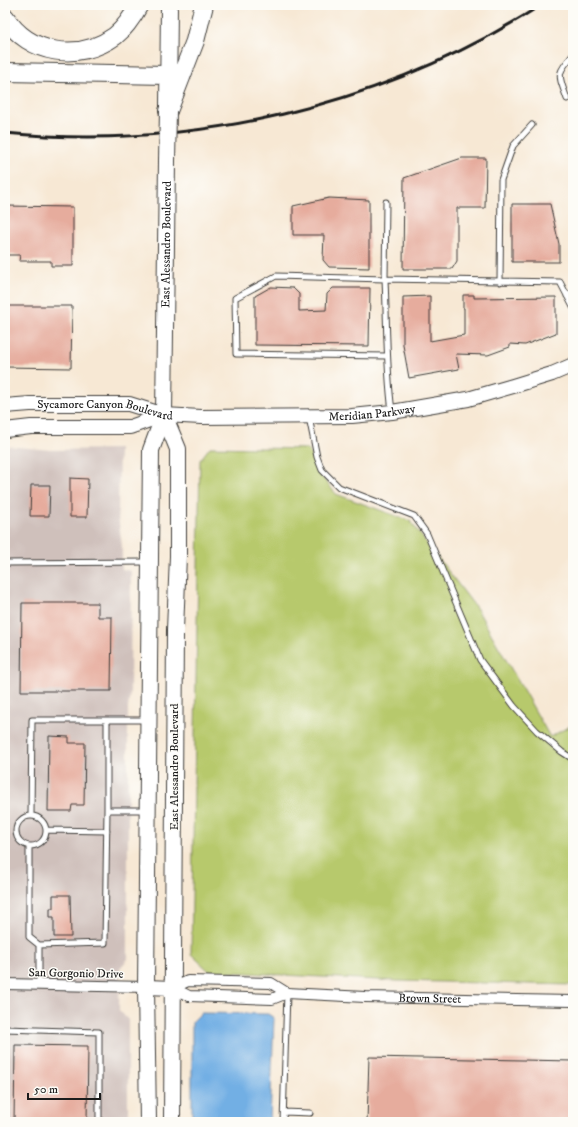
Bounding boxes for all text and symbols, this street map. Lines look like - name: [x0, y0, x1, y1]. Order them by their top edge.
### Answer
- street label: East Alessandro Boulevard: [158, 181, 175, 308]
- street label: Sycamore Canyon Boulevard: [37, 396, 173, 423]
- street label: Meridian Parkway: [329, 401, 417, 424]
- street label: East Alessandro Boulevard: [167, 704, 182, 830]
- street label: San Gorgonio Drive: [28, 965, 124, 982]
- street label: Brown Street: [398, 991, 461, 1007]
- scale bar: [28, 1075, 100, 1101]
- text: 50 m: [34, 1082, 58, 1097]

